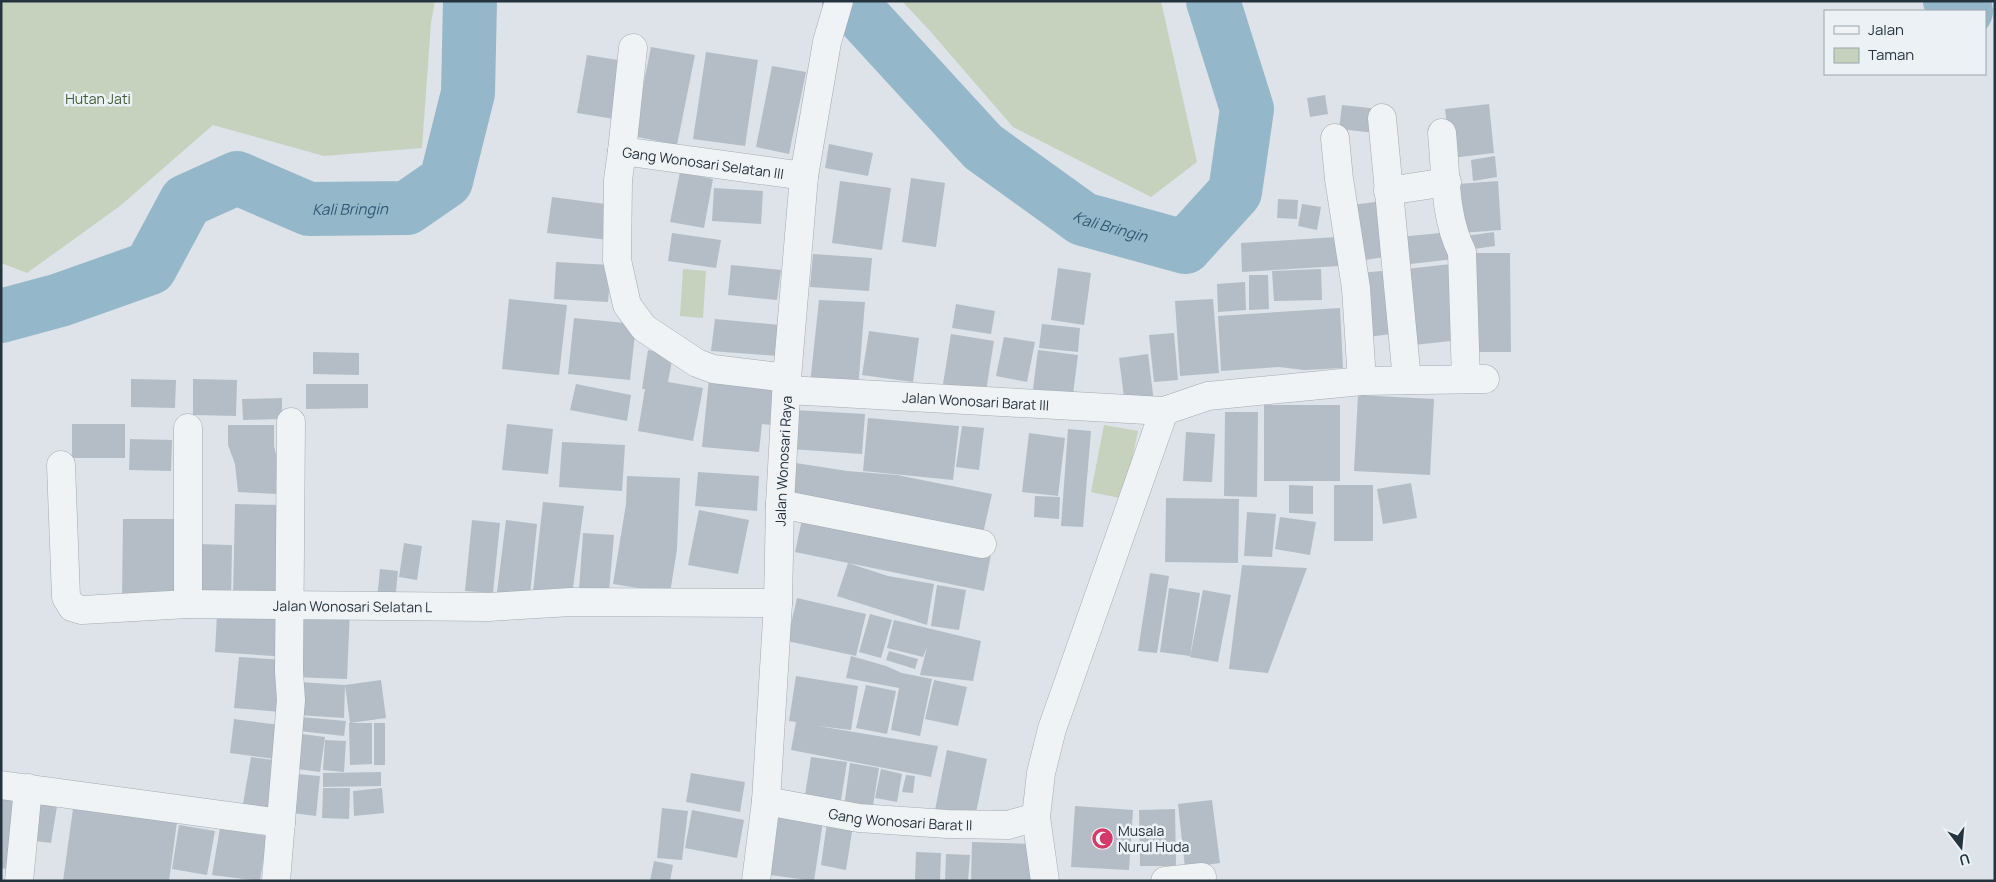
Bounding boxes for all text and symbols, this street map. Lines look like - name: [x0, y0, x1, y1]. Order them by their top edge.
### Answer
- legend: [1824, 10, 1986, 75]
- text: Jalan: [1868, 19, 1904, 40]
- text: Taman: [1868, 44, 1914, 65]
- park label: Hutan Jati: [65, 89, 131, 108]
- street label: Gang Wonosari Selatan III: [621, 142, 785, 183]
- water label: Kali Bringin: [312, 198, 389, 219]
- water label: Kali Bringin: [1069, 205, 1151, 247]
- street label: Jalan Wonosari Barat III: [902, 387, 1050, 414]
- street label: Jalan Wonosari Raya: [770, 395, 796, 527]
- street label: Jalan Wonosari Selatan L: [273, 595, 432, 616]
- street label: Gang Wonosari Barat II: [827, 803, 973, 834]
- place label: Musala Nurul Huda: [1118, 821, 1189, 856]
- north arrow: [1936, 822, 1986, 872]
- mosque icon: Musala Nurul Huda: [1090, 826, 1114, 850]
- text: U: [1957, 849, 1972, 871]

